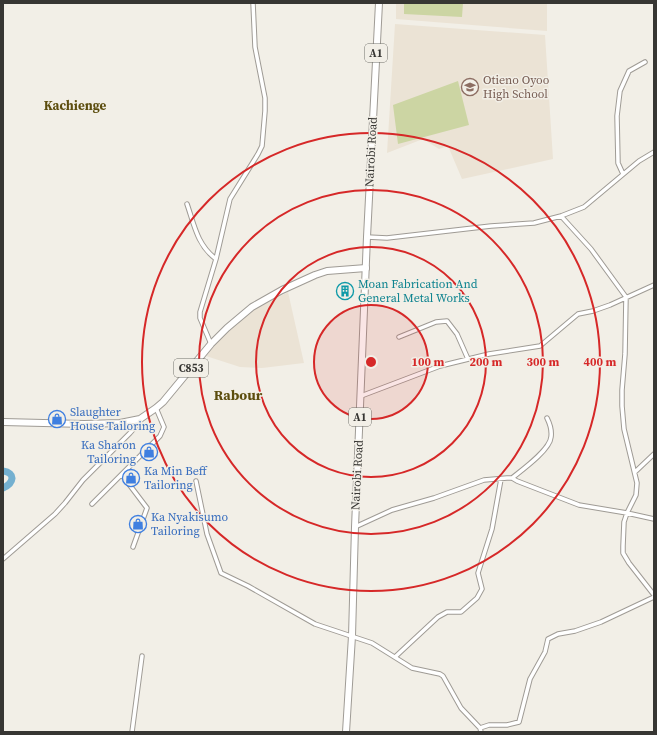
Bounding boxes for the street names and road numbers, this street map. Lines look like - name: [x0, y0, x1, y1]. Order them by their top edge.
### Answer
- road number: A1: [365, 44, 387, 62]
- street label: Nairobi Road: [361, 116, 381, 188]
- road number: C853: [174, 359, 208, 377]
- road number: A1: [349, 408, 371, 426]
- street label: Nairobi Road: [347, 439, 367, 511]

